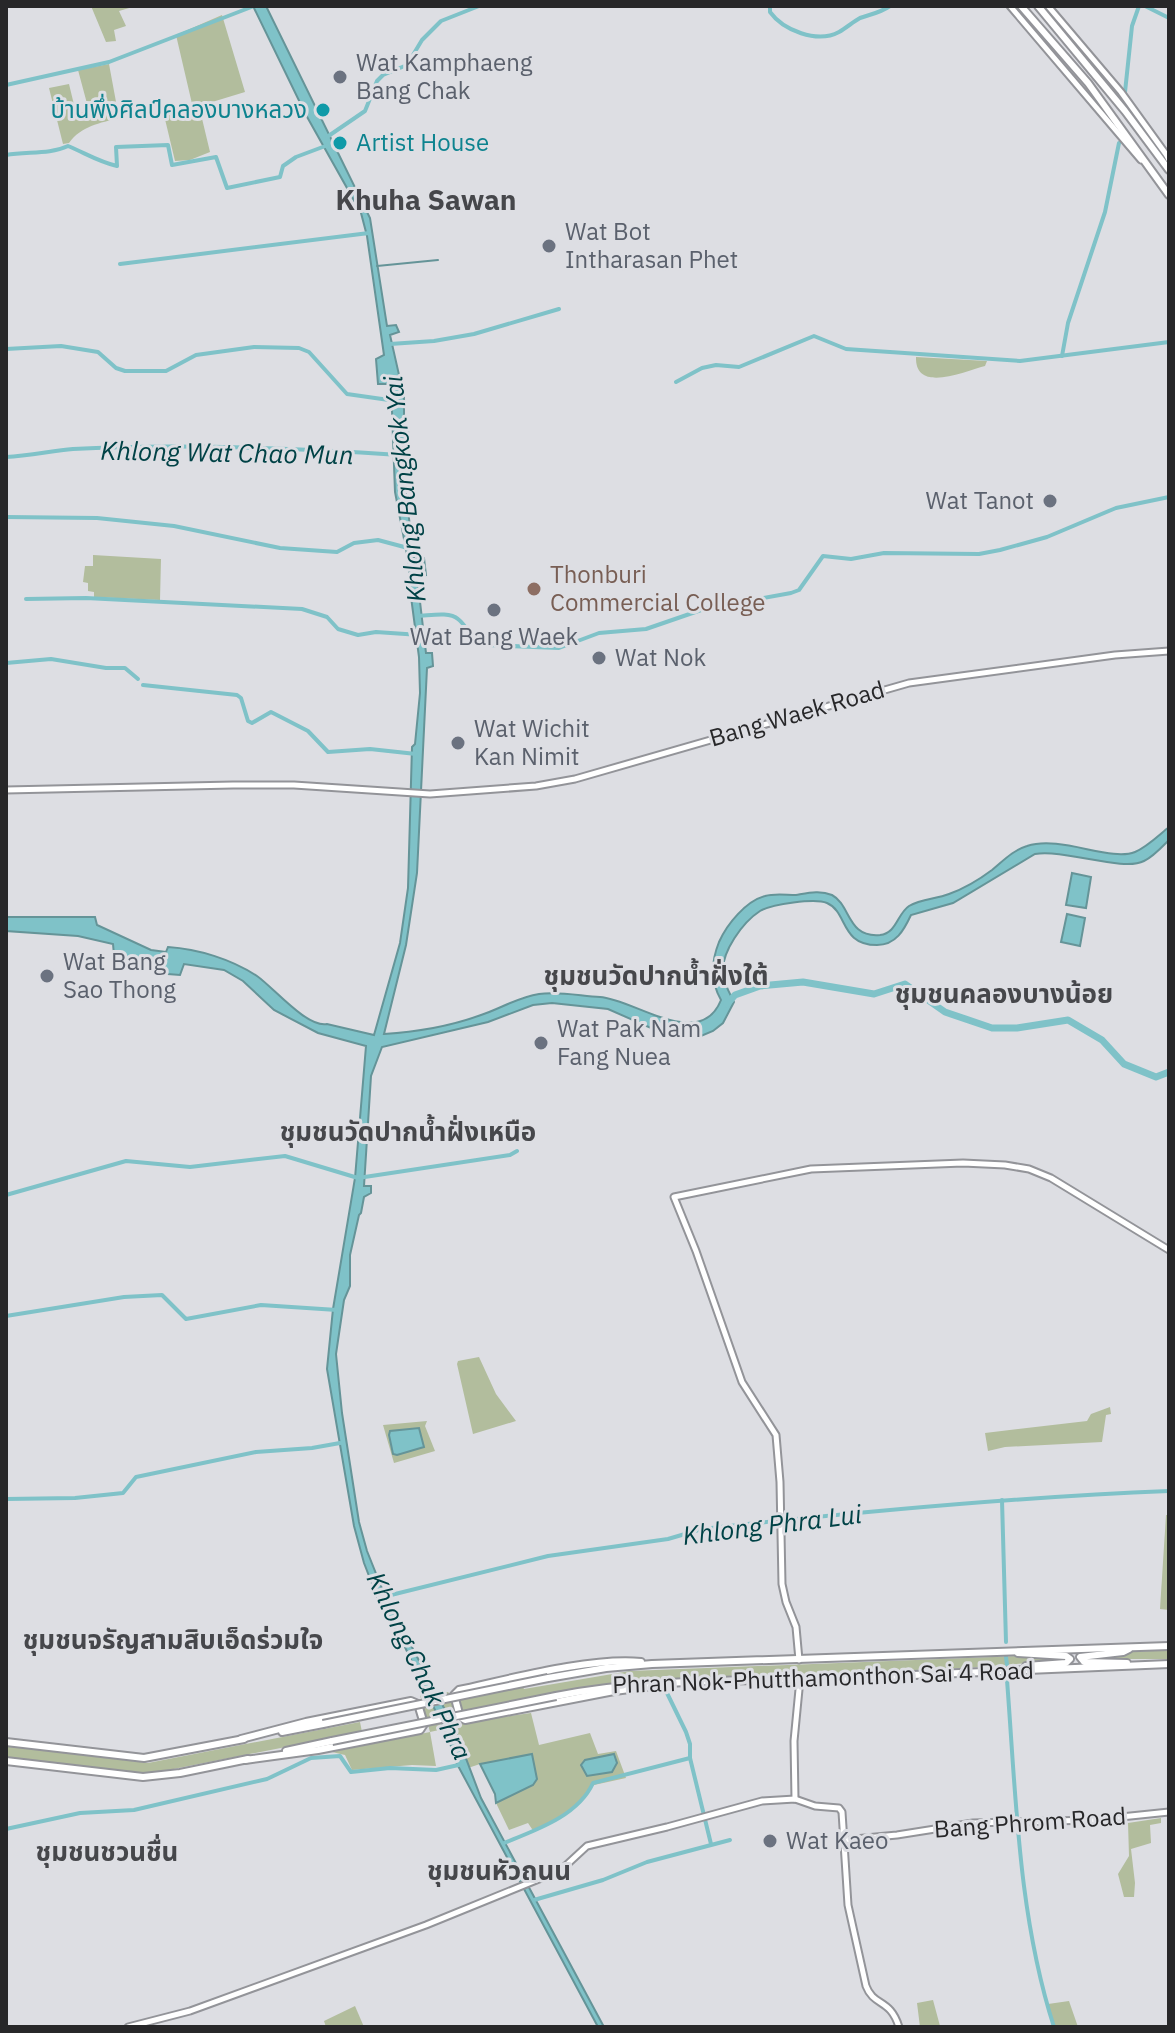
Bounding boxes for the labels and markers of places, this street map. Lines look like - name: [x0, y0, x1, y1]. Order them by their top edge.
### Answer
- place label: Wat Kamphaeng Bang Chak: [356, 46, 533, 106]
- marker: Wat Kamphaeng Bang Chak: [331, 68, 349, 86]
- place label: บ้านพึ่งศิลป์คลองบางหลวง: [50, 93, 307, 125]
- marker: บ้านพึ่งศิลป์คลองบางหลวง: [314, 101, 332, 119]
- place label: Artist House: [356, 126, 489, 158]
- marker: Artist House: [331, 134, 349, 152]
- place label: Wat Bot Intharasan Phet: [565, 215, 738, 275]
- marker: Wat Bot Intharasan Phet: [540, 237, 558, 255]
- place label: Wat Tanot: [926, 484, 1034, 516]
- marker: Wat Tanot: [1041, 492, 1059, 510]
- place label: Thonburi Commercial College: [550, 558, 765, 618]
- marker: Thonburi Commercial College: [525, 580, 543, 598]
- marker: Wat Bang Waek: [485, 601, 503, 619]
- place label: Wat Bang Waek: [410, 620, 578, 652]
- place label: Wat Nok: [615, 641, 706, 673]
- marker: Wat Nok: [590, 649, 608, 667]
- place label: Wat Wichit Kan Nimit: [474, 712, 590, 772]
- marker: Wat Wichit Kan Nimit: [449, 734, 467, 752]
- place label: Wat Bang Sao Thong: [63, 945, 176, 1005]
- marker: Wat Bang Sao Thong: [38, 967, 56, 985]
- place label: Wat Pak Nam Fang Nuea: [557, 1012, 701, 1072]
- marker: Wat Pak Nam Fang Nuea: [532, 1034, 550, 1052]
- place label: Wat Kaeo: [786, 1824, 888, 1856]
- marker: Wat Kaeo: [761, 1832, 779, 1850]

